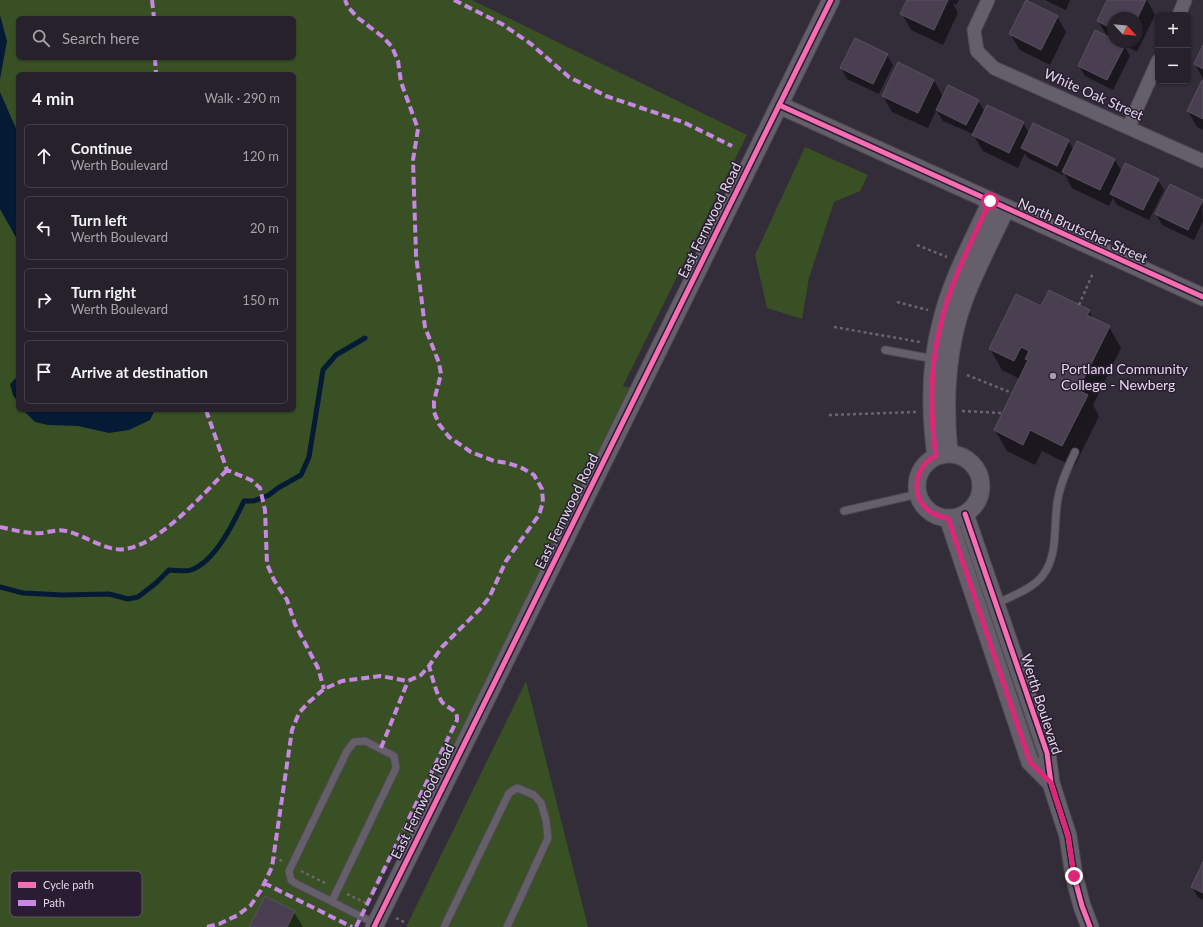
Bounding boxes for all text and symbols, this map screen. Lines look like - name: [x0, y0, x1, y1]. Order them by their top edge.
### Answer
- north arrow: [1107, 12, 1143, 48]
- map controls: [1155, 12, 1191, 84]
- button: +: [1155, 12, 1191, 48]
- search box: [16, 16, 296, 60]
- icon: search: [30, 27, 52, 49]
- text: Search here: [62, 29, 139, 47]
- button: −: [1155, 48, 1191, 84]
- street label: White Oak Street: [1042, 64, 1146, 124]
- text: 4 min: [32, 88, 74, 109]
- text: Walk · 290 m: [204, 90, 280, 106]
- text: Continue: [71, 139, 132, 157]
- icon: ahead: [33, 145, 55, 167]
- text: 120 m: [242, 148, 279, 164]
- text: Werth Boulevard: [71, 157, 168, 173]
- street label: East Fernwood Road: [674, 159, 744, 281]
- route start: [981, 192, 999, 210]
- street label: North Brutscher Street: [1016, 194, 1150, 266]
- text: Turn left: [71, 211, 127, 229]
- icon: left: [33, 217, 55, 239]
- text: 20 m: [250, 220, 279, 236]
- text: Werth Boulevard: [71, 229, 168, 245]
- text: Turn right: [71, 283, 136, 301]
- icon: right: [33, 289, 55, 311]
- text: 150 m: [242, 292, 279, 308]
- text: Werth Boulevard: [71, 301, 168, 317]
- place label: Portland Community College - Newberg: [1061, 360, 1189, 393]
- icon: arrive: [33, 361, 55, 383]
- text: Arrive at destination: [71, 363, 208, 381]
- marker: Portland Community College - Newberg: [1048, 371, 1058, 381]
- street label: East Fernwood Road: [531, 450, 601, 572]
- street label: Werth Boulevard: [1018, 652, 1066, 756]
- street label: East Fernwood Road: [387, 740, 457, 862]
- route end: [1065, 867, 1083, 885]
- legend: [10, 871, 142, 917]
- text: Cycle path: [43, 878, 94, 891]
- text: Path: [43, 896, 65, 909]

